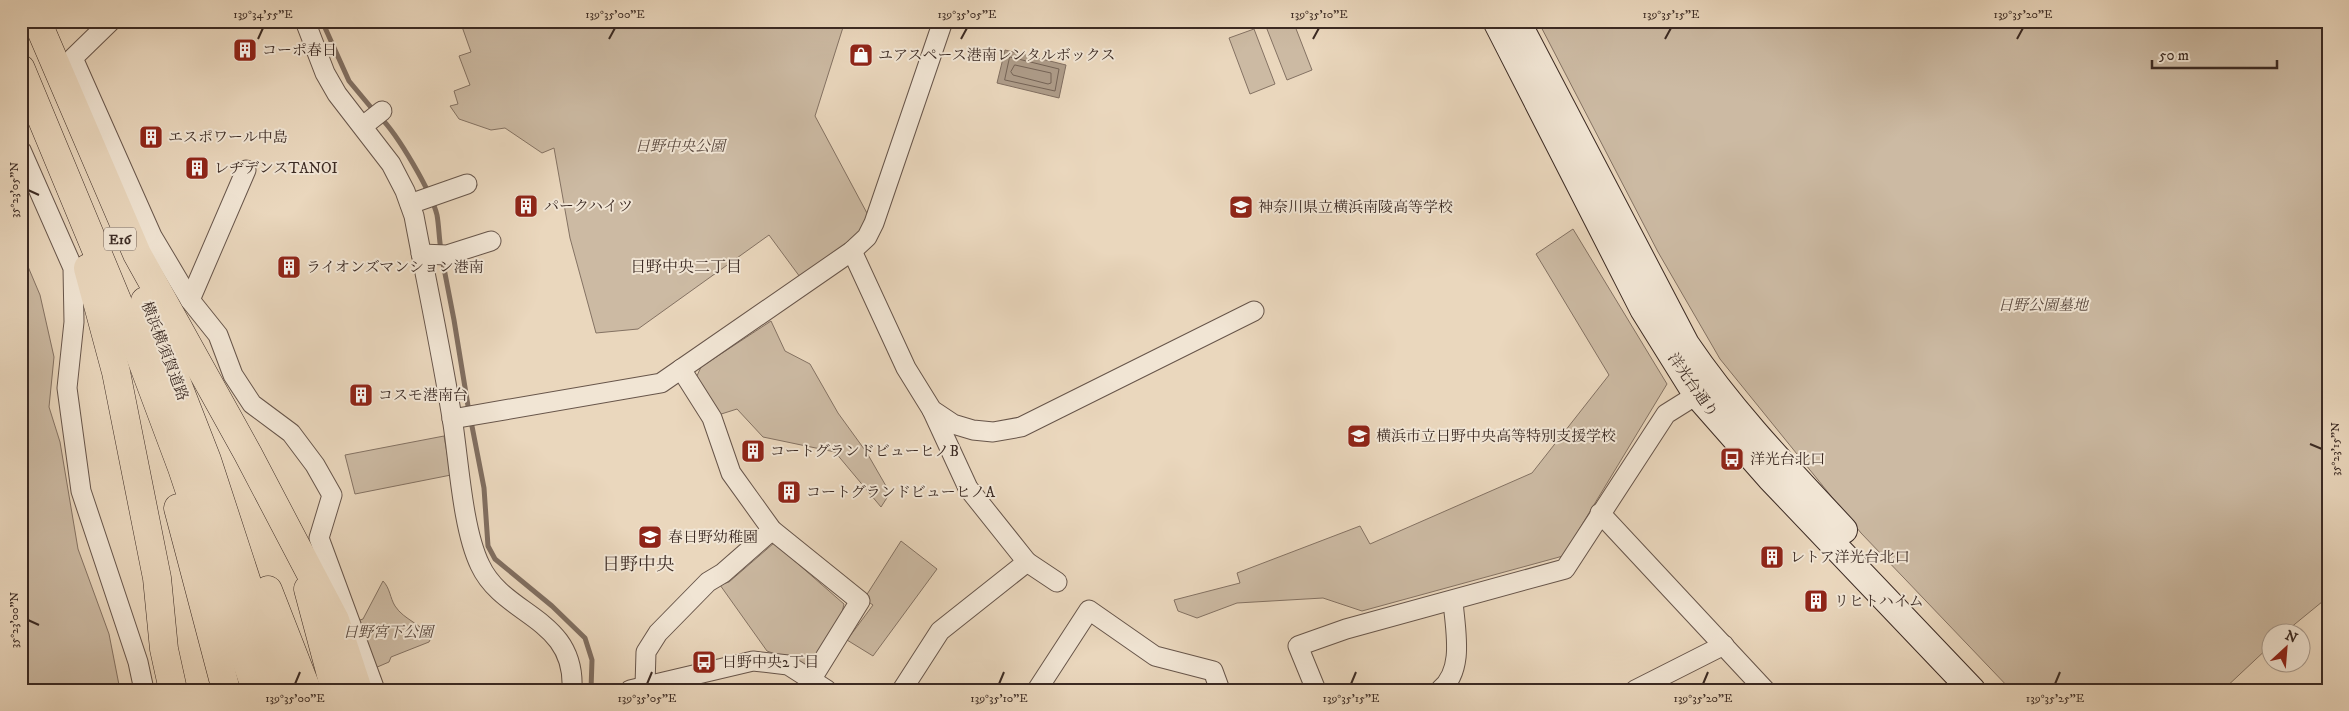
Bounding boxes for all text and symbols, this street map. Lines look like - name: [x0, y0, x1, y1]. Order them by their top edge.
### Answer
- text: 139°34'55"E: [233, 7, 293, 22]
- text: 139°35'00"E: [585, 7, 645, 22]
- text: 139°35'05"E: [937, 7, 997, 22]
- text: 139°35'10"E: [1290, 7, 1348, 22]
- text: 139°35'15"E: [1643, 7, 1700, 22]
- text: 139°35'20"E: [1993, 7, 2053, 22]
- building icon: コーポ春日: [232, 37, 258, 63]
- scale bar: [2152, 38, 2276, 70]
- place label: コーポ春日: [262, 41, 337, 60]
- shop icon: ユアスペース港南レンタルボックス: [848, 42, 874, 68]
- place label: ユアスペース港南レンタルボックス: [878, 46, 1116, 65]
- text: 50 m: [2159, 46, 2189, 65]
- building icon: エスポワール中島: [138, 124, 164, 150]
- place label: エスポワール中島: [168, 128, 288, 147]
- park label: 日野中央公園: [635, 137, 728, 156]
- building icon: レヂデンスTANOI: [184, 155, 210, 181]
- place label: レヂデンスTANOI: [214, 159, 338, 178]
- text: 35°23'05"N: [7, 162, 22, 218]
- building icon: パークハイツ: [513, 193, 539, 219]
- school or university icon: 神奈川県立横浜南陵高等学校: [1228, 194, 1254, 220]
- place label: パークハイツ: [544, 197, 633, 216]
- place label: 神奈川県立横浜南陵高等学校: [1258, 198, 1453, 217]
- road number: E16: [104, 228, 136, 250]
- building icon: ライオンズマンション港南: [276, 254, 302, 280]
- district label: 日野中央二丁目: [630, 257, 742, 277]
- place label: ライオンズマンション港南: [306, 258, 484, 277]
- park label: 日野公園墓地: [1998, 296, 2090, 315]
- street label: 横浜横須賀道路: [137, 299, 192, 404]
- street label: 洋光台通り: [1663, 349, 1722, 421]
- building icon: コスモ港南台: [348, 382, 374, 408]
- place label: コスモ港南台: [378, 386, 468, 405]
- text: 35°23'15"N: [2328, 422, 2343, 476]
- school or university icon: 横浜市立日野中央高等特別支援学校: [1346, 423, 1372, 449]
- place label: 横浜市立日野中央高等特別支援学校: [1376, 427, 1616, 446]
- building icon: コートグランドビューヒノB: [740, 438, 766, 464]
- place label: コートグランドビューヒノB: [770, 442, 959, 461]
- bus stop icon: 洋光台北口: [1719, 446, 1745, 472]
- place label: 洋光台北口: [1750, 450, 1825, 469]
- building icon: コートグランドビューヒノA: [776, 479, 802, 505]
- place label: コートグランドビューヒノA: [806, 483, 996, 502]
- school or university icon: 春日野幼稚園: [637, 524, 663, 550]
- place label: 春日野幼稚園: [668, 528, 758, 547]
- building icon: レトア洋光台北口: [1759, 544, 1785, 570]
- place label: レトア洋光台北口: [1790, 548, 1910, 567]
- district label: 日野中央: [602, 554, 674, 576]
- building icon: リヒトハイム: [1803, 588, 1829, 614]
- text: 35°23'00"N: [7, 592, 22, 648]
- place label: リヒトハイム: [1834, 592, 1924, 611]
- park label: 日野宮下公園: [343, 623, 436, 642]
- north arrow: [2262, 624, 2312, 674]
- text: N: [2282, 627, 2301, 648]
- bus stop icon: 日野中央2丁目: [691, 649, 717, 675]
- place label: 日野中央2丁目: [722, 653, 819, 672]
- text: 139°35'00"E: [265, 691, 325, 706]
- text: 139°35'05"E: [617, 691, 677, 706]
- text: 139°35'10"E: [970, 691, 1028, 706]
- text: 139°35'15"E: [1323, 691, 1380, 706]
- text: 139°35'20"E: [1673, 691, 1733, 706]
- text: 139°35'25"E: [2026, 691, 2085, 706]

